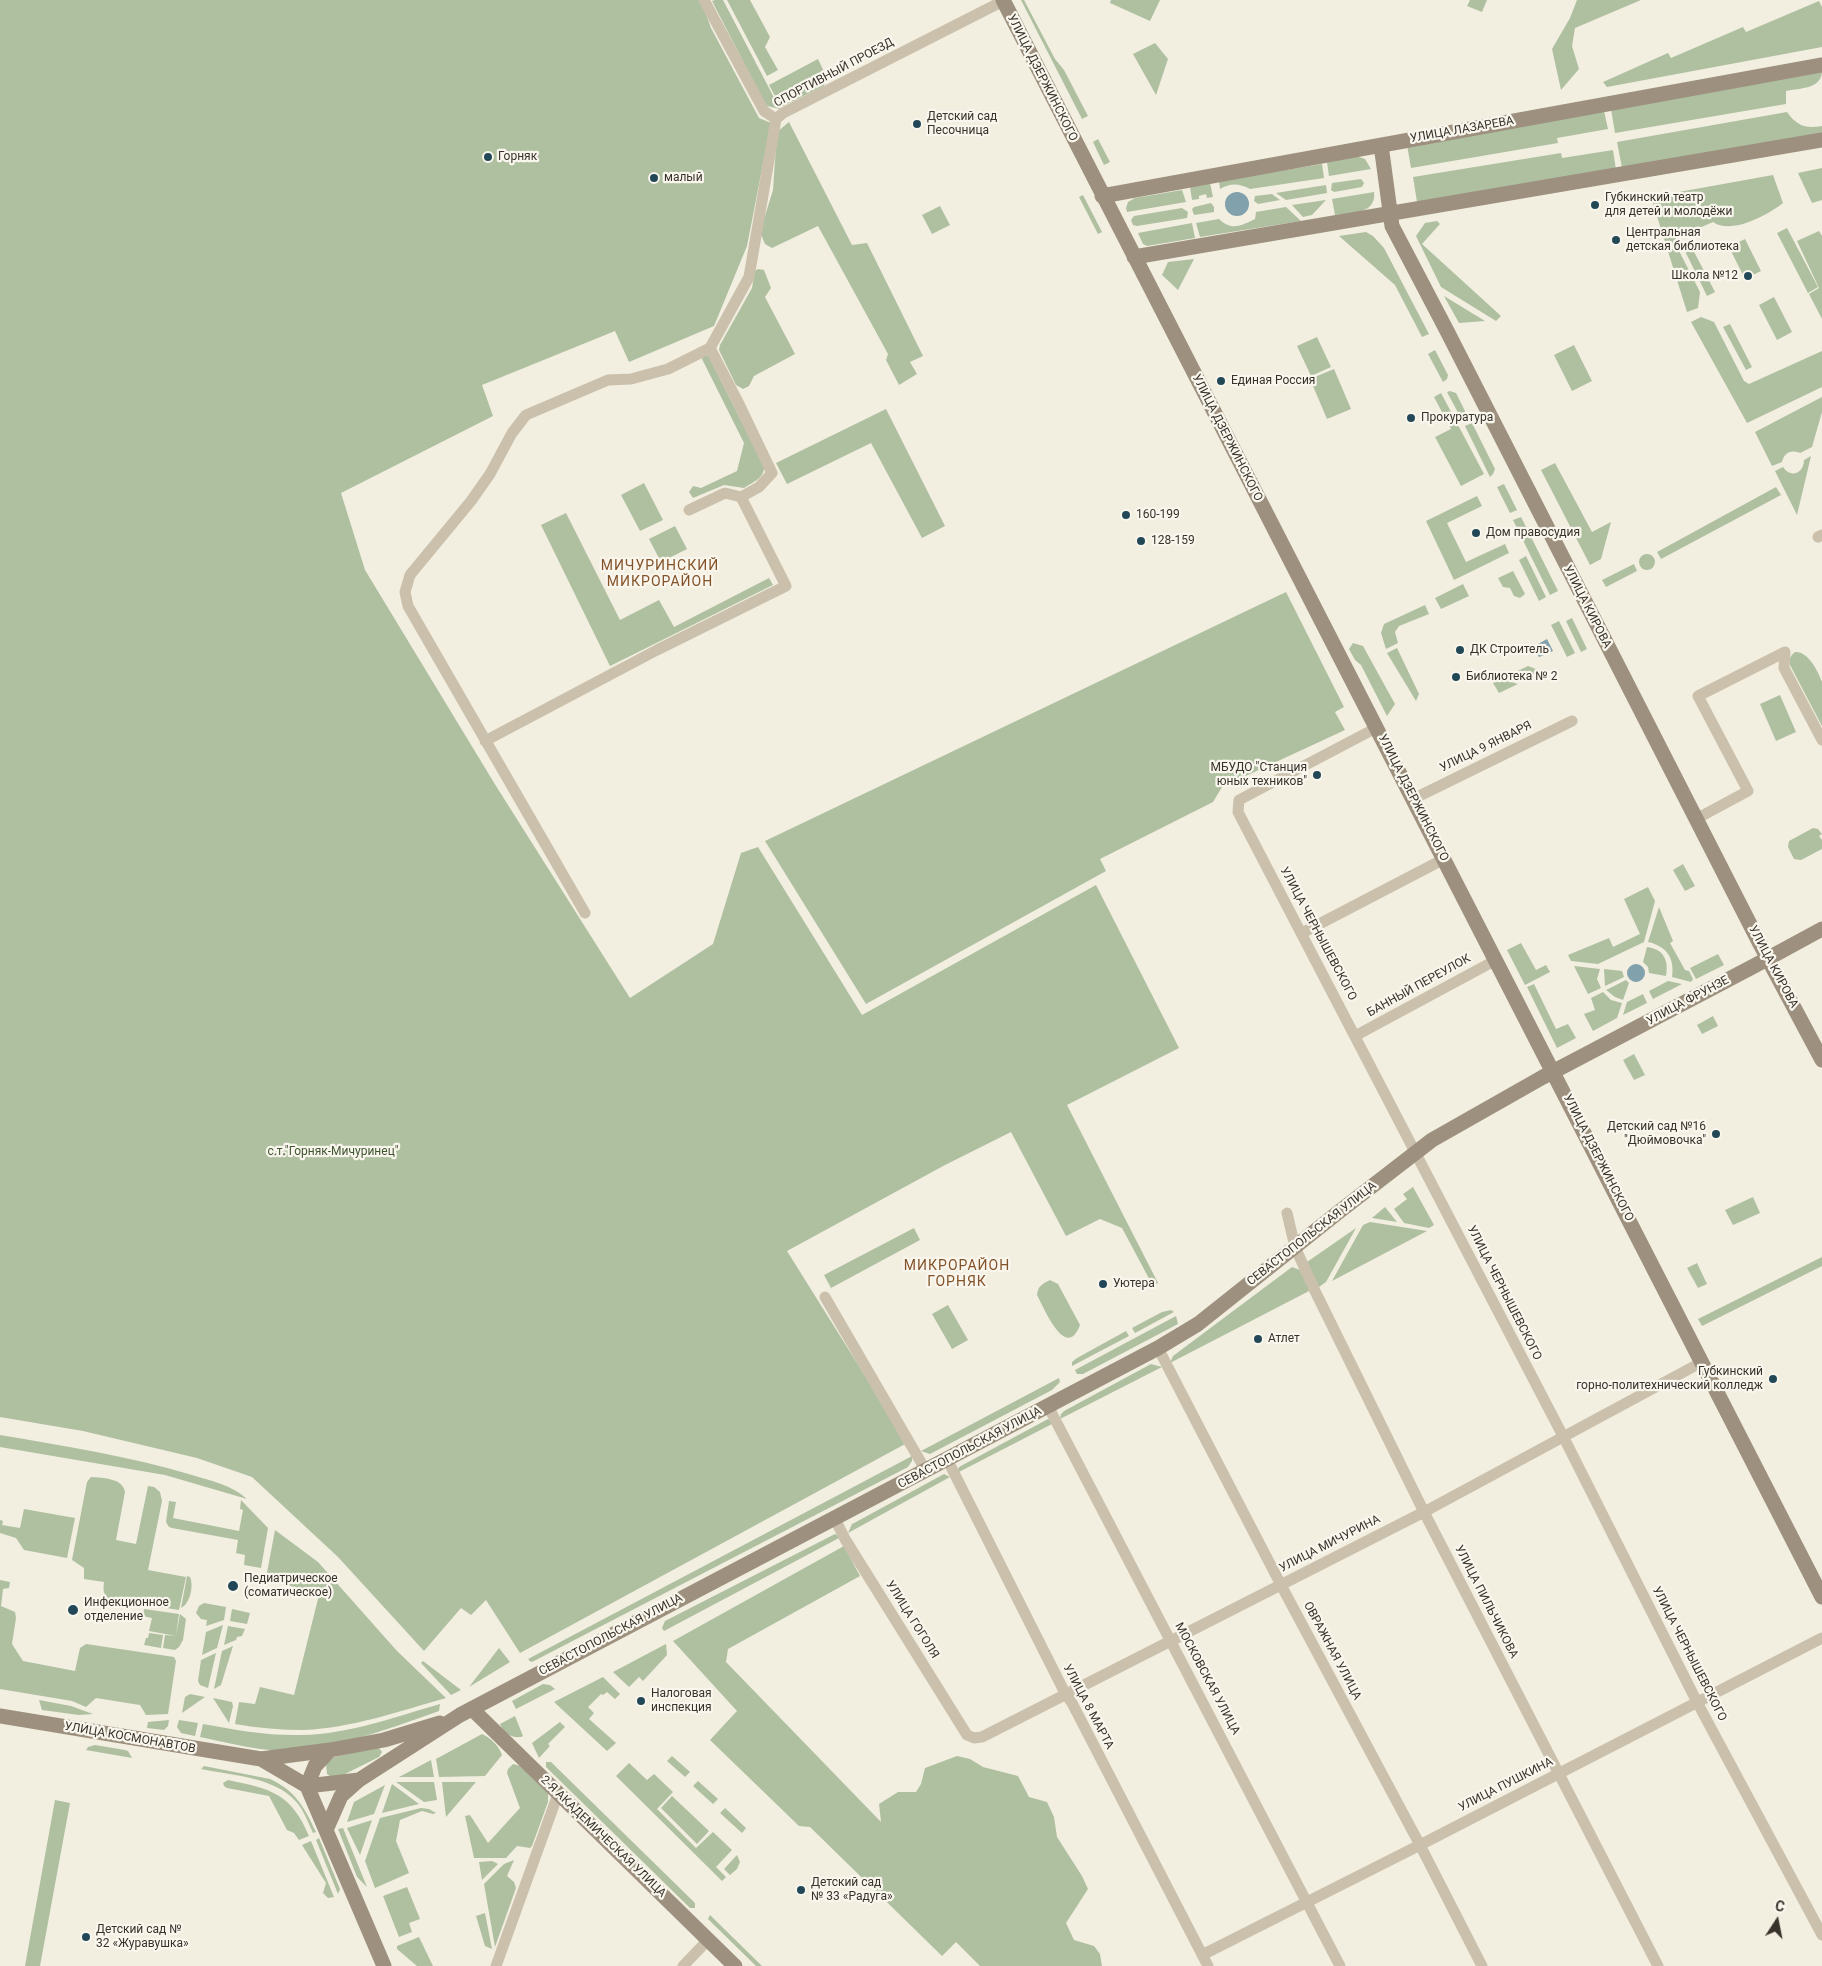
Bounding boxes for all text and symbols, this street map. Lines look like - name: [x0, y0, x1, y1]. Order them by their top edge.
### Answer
- street label: УЛИЦА ДЗЕРЖИНСКОГО: [1004, 12, 1080, 144]
- street label: СПОРТИВНЫЙ ПРОЕЗД: [772, 35, 896, 111]
- place label: Детский сад Песочница: [927, 110, 997, 138]
- street label: УЛИЦА ЛАЗАРЕВА: [1409, 114, 1515, 146]
- marker: Детский сад Песочница: [911, 118, 923, 130]
- place label: Горняк: [498, 150, 537, 164]
- marker: Горняк: [482, 151, 494, 163]
- place label: малый: [664, 171, 703, 185]
- marker: малый: [648, 172, 660, 184]
- place label: Губкинский театр для детей и молодёжи: [1605, 191, 1732, 219]
- marker: Губкинский театр для детей и молодёжи: [1589, 199, 1601, 211]
- place label: Центральная детская библиотека: [1626, 226, 1739, 254]
- marker: Центральная детская библиотека: [1610, 234, 1622, 246]
- place label: Школа №12: [1671, 269, 1738, 283]
- marker: Школа №12: [1742, 270, 1754, 282]
- street label: УЛИЦА ДЗЕРЖИНСКОГО: [1189, 372, 1265, 504]
- place label: Единая Россия: [1231, 374, 1315, 388]
- marker: Единая Россия: [1215, 375, 1227, 387]
- place label: Прокуратура: [1421, 411, 1493, 425]
- marker: Прокуратура: [1405, 412, 1417, 424]
- place label: 160-199: [1136, 508, 1180, 522]
- marker: 160-199: [1120, 509, 1132, 521]
- place label: Дом правосудия: [1486, 526, 1580, 540]
- marker: Дом правосудия: [1470, 527, 1482, 539]
- place label: 128-159: [1151, 534, 1195, 548]
- marker: 128-159: [1135, 535, 1147, 547]
- district label: МИЧУРИНСКИЙ МИКРОРАЙОН: [599, 558, 721, 590]
- street label: УЛИЦА КИРОВА: [1560, 563, 1614, 651]
- place label: ДК Строитель: [1470, 643, 1549, 657]
- marker: ДК Строитель: [1454, 644, 1466, 656]
- place label: Библиотека № 2: [1466, 670, 1557, 684]
- marker: Библиотека № 2: [1450, 671, 1462, 683]
- street label: УЛИЦА 9 ЯНВАРЯ: [1438, 719, 1534, 775]
- street label: УЛИЦА ДЗЕРЖИНСКОГО: [1375, 732, 1451, 864]
- place label: МБУДО "Станция юных техников": [1210, 761, 1307, 789]
- marker: МБУДО "Станция юных техников": [1311, 769, 1323, 781]
- street label: УЛИЦА ЧЕРНЫШЕВСКОГО: [1277, 865, 1359, 1003]
- street label: УЛИЦА КИРОВА: [1745, 923, 1801, 1011]
- street label: БАННЫЙ ПЕРЕУЛОК: [1365, 952, 1473, 1020]
- street label: УЛИЦА ФРУНЗЕ: [1645, 973, 1731, 1029]
- street label: УЛИЦА ДЗЕРЖИНСКОГО: [1560, 1092, 1636, 1224]
- place label: Детский сад №16 "Дюймовочка": [1607, 1120, 1706, 1148]
- marker: Детский сад №16 "Дюймовочка": [1710, 1128, 1722, 1140]
- park label: с.т."Горняк-Мичуринец": [267, 1145, 399, 1159]
- street label: СЕВАСТОПОЛЬСКАЯ УЛИЦА: [1244, 1179, 1380, 1289]
- street label: УЛИЦА ЧЕРНЫШЕВСКОГО: [1464, 1223, 1544, 1363]
- district label: МИКРОРАЙОН ГОРНЯК: [903, 1258, 1011, 1290]
- place label: Уютера: [1113, 1277, 1155, 1291]
- marker: Уютера: [1097, 1278, 1109, 1290]
- place label: Атлет: [1268, 1332, 1300, 1346]
- marker: Атлет: [1252, 1333, 1264, 1345]
- place label: Губкинский горно-политехнический колледж: [1576, 1365, 1763, 1393]
- marker: Губкинский горно-политехнический колледж: [1767, 1373, 1779, 1385]
- street label: СЕВАСТОПОЛЬСКАЯ УЛИЦА: [896, 1404, 1044, 1492]
- street label: УЛИЦА МИЧУРИНА: [1277, 1512, 1383, 1576]
- street label: УЛИЦА ПИЛЬЧИКОВА: [1451, 1543, 1521, 1661]
- place label: Педиатрическое (соматическое): [244, 1572, 338, 1600]
- street label: УЛИЦА ГОГОЛЯ: [882, 1578, 942, 1662]
- marker: Педиатрическое (соматическое): [226, 1579, 240, 1593]
- street label: УЛИЦА ЧЕРНЫШЕВСКОГО: [1649, 1584, 1729, 1724]
- street label: СЕВАСТОПОЛЬСКАЯ УЛИЦА: [537, 1591, 685, 1679]
- place label: Инфекционное отделение: [84, 1596, 169, 1624]
- street label: ОВРАЖНАЯ УЛИЦА: [1300, 1599, 1364, 1703]
- marker: Инфекционное отделение: [66, 1603, 80, 1617]
- street label: МОСКОВСКАЯ УЛИЦА: [1171, 1621, 1243, 1737]
- street label: УЛИЦА 8 МАРТА: [1060, 1662, 1116, 1752]
- place label: Налоговая инспекция: [651, 1687, 712, 1715]
- marker: Налоговая инспекция: [635, 1695, 647, 1707]
- street label: УЛИЦА КОСМОНАВТОВ: [63, 1719, 197, 1757]
- street label: УЛИЦА ПУШКИНА: [1456, 1755, 1556, 1815]
- street label: 2-Я АКАДЕМИЧЕСКАЯ УЛИЦА: [537, 1773, 669, 1901]
- place label: Детский сад № 33 «Радуга»: [811, 1876, 893, 1904]
- marker: Детский сад № 33 «Радуга»: [795, 1884, 807, 1896]
- north arrow: [1752, 1896, 1802, 1946]
- text: С: [1774, 1898, 1786, 1915]
- place label: Детский сад № 32 «Журавушка»: [96, 1923, 189, 1951]
- marker: Детский сад № 32 «Журавушка»: [80, 1931, 92, 1943]

